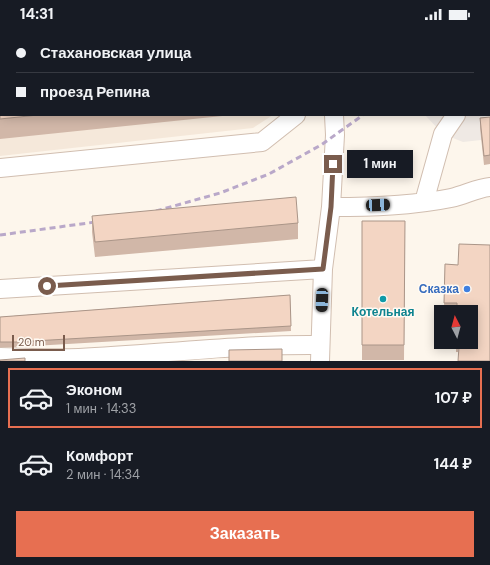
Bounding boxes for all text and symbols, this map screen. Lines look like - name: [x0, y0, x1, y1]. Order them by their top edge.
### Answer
- text: 14:31: [20, 4, 53, 24]
- text: Стахановская улица: [40, 43, 191, 63]
- text: проезд Репина: [40, 82, 150, 102]
- callout: 1 мин: [347, 150, 413, 178]
- route end: [324, 155, 342, 173]
- text: 1 мин: [363, 155, 397, 172]
- car: [366, 198, 390, 212]
- route start: [38, 277, 56, 295]
- place label: Сказка: [419, 281, 459, 297]
- marker: Сказка: [462, 284, 472, 294]
- car: [316, 288, 328, 312]
- marker: Котельная: [378, 294, 388, 304]
- place label: Котельная: [352, 304, 414, 320]
- north arrow: [434, 305, 478, 349]
- map controls: [434, 305, 478, 349]
- scale bar: [12, 333, 65, 352]
- text: 20 m: [18, 335, 44, 349]
- icon: car: [18, 380, 54, 416]
- text: Эконом: [66, 380, 122, 400]
- text: 107 ₽: [435, 388, 472, 408]
- text: 1 мин · 14:33: [66, 400, 136, 417]
- icon: car: [18, 446, 54, 482]
- text: Комфорт: [66, 446, 133, 466]
- text: 144 ₽: [434, 454, 472, 474]
- text: 2 мин · 14:34: [66, 466, 140, 483]
- button: Заказать: [16, 511, 474, 557]

